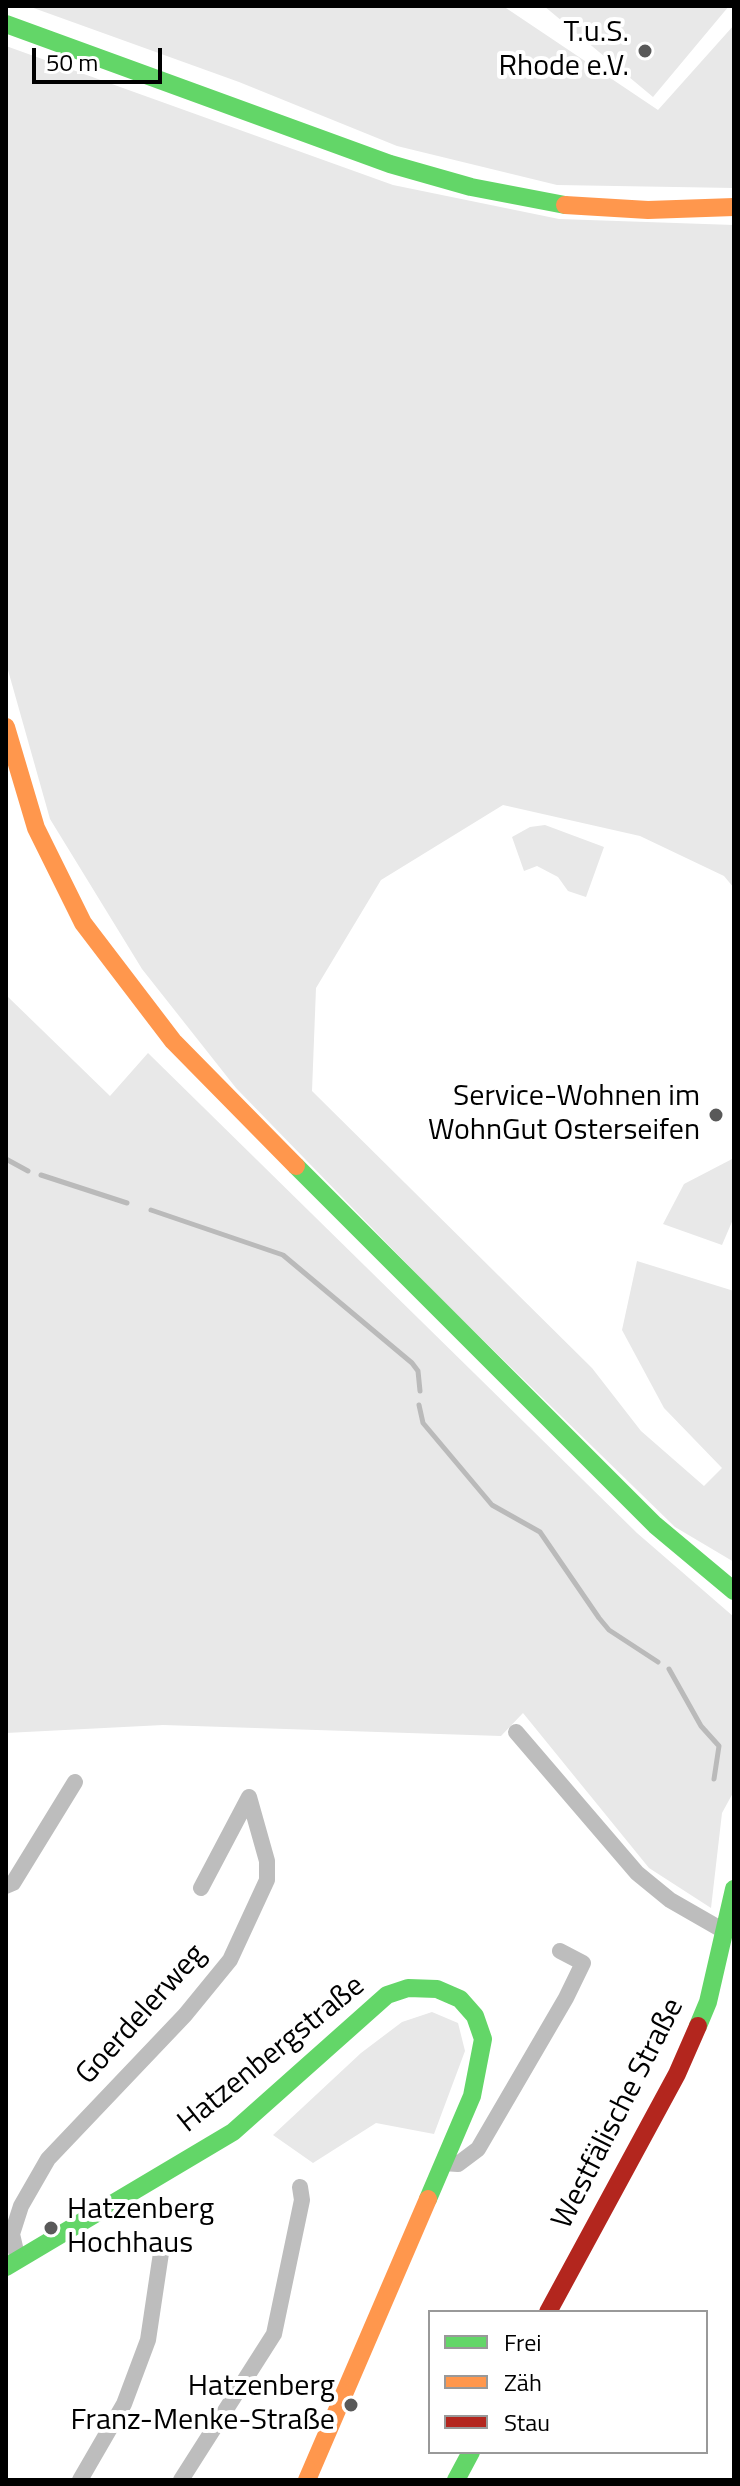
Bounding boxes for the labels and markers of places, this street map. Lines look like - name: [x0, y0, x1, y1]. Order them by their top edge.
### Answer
- place label: T.u.S. Rhode e.V.: [499, 16, 629, 86]
- marker: T.u.S. Rhode e.V.: [636, 42, 654, 60]
- place label: Service-Wohnen im WohnGut Osterseifen: [428, 1080, 700, 1150]
- marker: Service-Wohnen im WohnGut Osterseifen: [707, 1106, 725, 1124]
- place label: Hatzenberg Hochhaus: [67, 2193, 214, 2264]
- marker: Hatzenberg Hochhaus: [42, 2219, 60, 2237]
- place label: Hatzenberg Franz-Menke-Straße: [70, 2370, 335, 2440]
- marker: Hatzenberg Franz-Menke-Straße: [342, 2396, 360, 2414]

